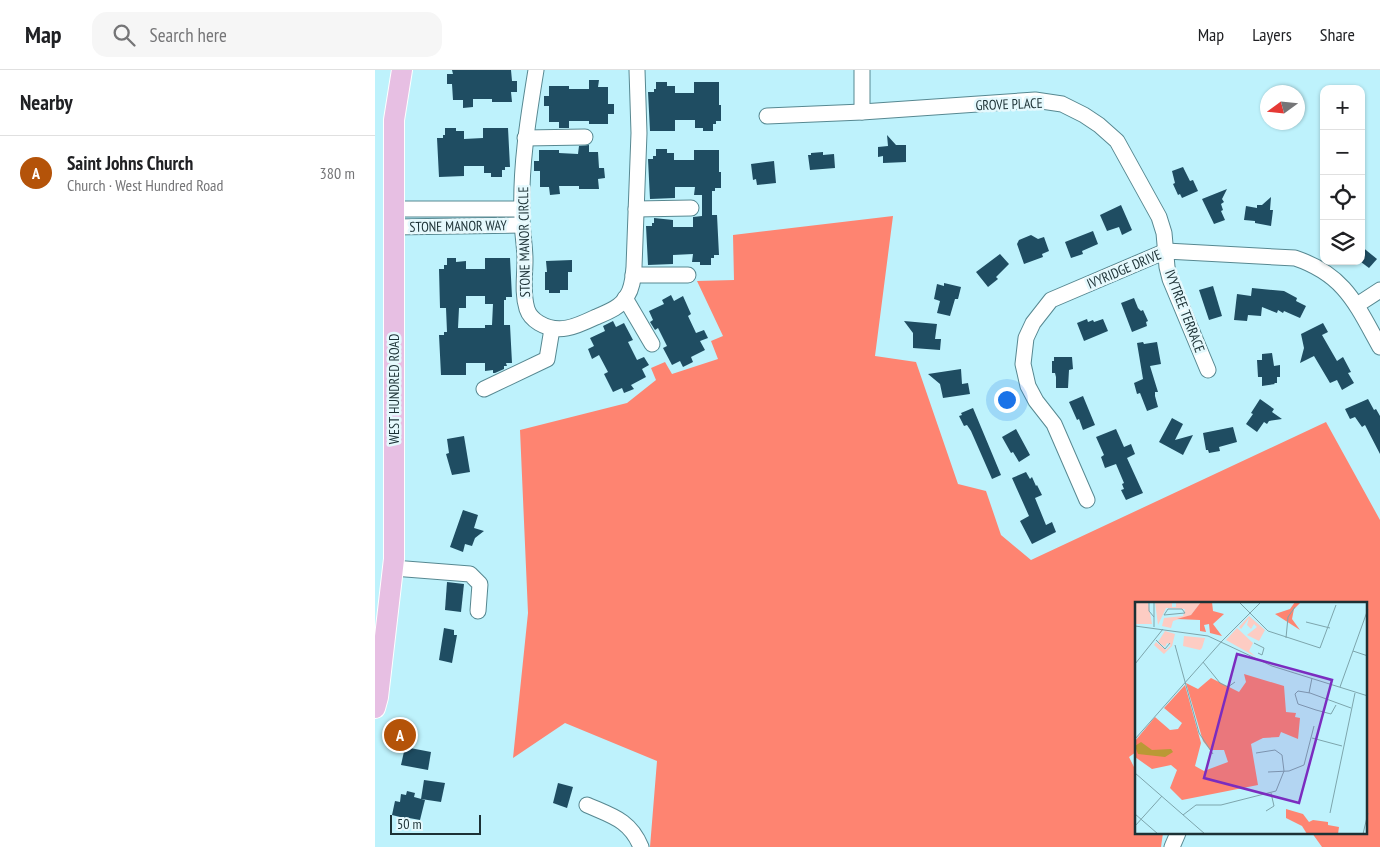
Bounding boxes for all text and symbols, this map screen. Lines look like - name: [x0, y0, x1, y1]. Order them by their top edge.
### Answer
- search box: [92, 12, 442, 57]
- text: Map: [25, 19, 62, 50]
- icon: search: [110, 21, 138, 49]
- text: Search here: [150, 23, 227, 47]
- text: Map: [1198, 23, 1224, 46]
- text: Layers: [1252, 23, 1292, 46]
- text: Share: [1320, 23, 1355, 46]
- north arrow: [1260, 85, 1305, 130]
- map controls: [1320, 85, 1365, 265]
- button: +: [1320, 85, 1365, 130]
- text: Nearby: [20, 89, 73, 116]
- street label: GROVE PLACE: [975, 94, 1043, 114]
- button: −: [1320, 130, 1365, 175]
- text: Saint Johns Church: [67, 151, 193, 175]
- text: A: [32, 163, 40, 183]
- text: 380 m: [320, 163, 355, 183]
- text: Church · West Hundred Road: [67, 175, 223, 195]
- button: locate: [1320, 175, 1365, 220]
- street label: STONE MANOR CIRCLE: [514, 187, 534, 297]
- street label: STONE MANOR WAY: [409, 216, 507, 236]
- button: layers: [1320, 220, 1365, 265]
- street label: IVYRIDGE DRIVE: [1084, 245, 1164, 293]
- street label: IVYTREE TERRACE: [1161, 267, 1209, 355]
- street label: WEST HUNDRED ROAD: [385, 334, 403, 444]
- your location: [994, 387, 1020, 413]
- inset map: [1135, 602, 1367, 834]
- pin: A: [384, 716, 416, 754]
- scale bar: [390, 812, 481, 835]
- text: 50 m: [397, 815, 422, 833]

